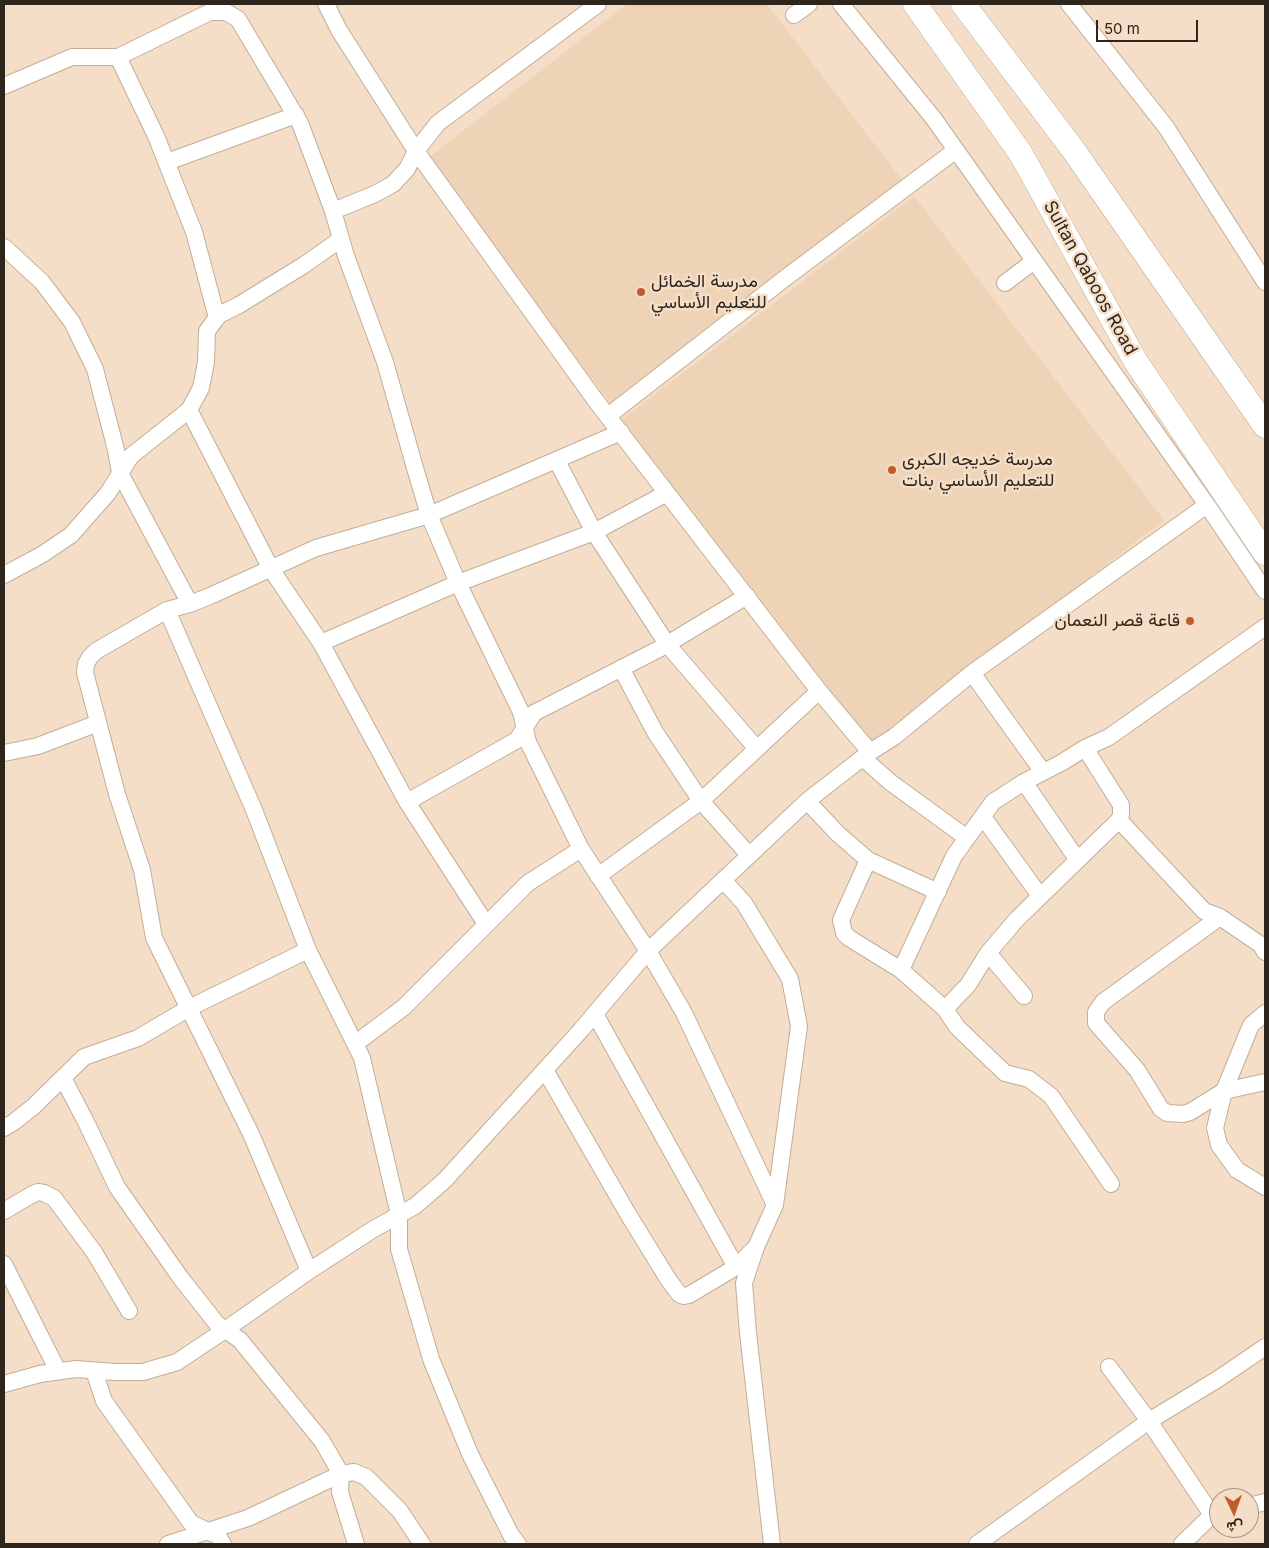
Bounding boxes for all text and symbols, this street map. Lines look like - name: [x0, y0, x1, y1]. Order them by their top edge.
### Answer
- scale bar: [1099, 10, 1202, 42]
- text: 50 m: [1104, 19, 1140, 38]
- street label: Sultan Qaboos Road: [1039, 197, 1141, 359]
- place label: مدرسة الخمائل للتعليم الأساسي: [651, 271, 767, 314]
- marker: مدرسة الخمائل للتعليم الأساسي: [635, 286, 647, 298]
- place label: مدرسة خديجه الكبرى للتعليم الأساسي بنات: [902, 449, 1054, 492]
- marker: مدرسة خديجه الكبرى للتعليم الأساسي بنات: [886, 464, 898, 476]
- place label: قاعة قصر النعمان: [1055, 610, 1180, 632]
- marker: قاعة قصر النعمان: [1184, 615, 1196, 627]
- north arrow: [1209, 1488, 1259, 1538]
- text: ش: [1226, 1519, 1244, 1536]

